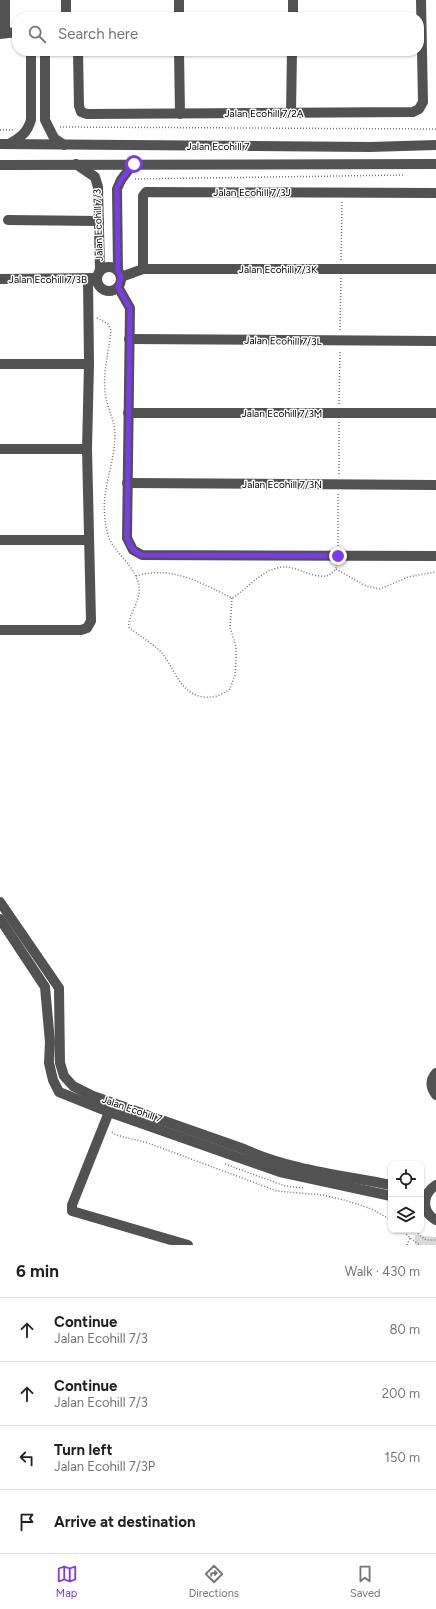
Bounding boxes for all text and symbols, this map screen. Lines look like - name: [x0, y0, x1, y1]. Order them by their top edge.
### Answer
- search box: [12, 12, 424, 56]
- icon: search: [26, 23, 48, 45]
- text: Search here: [58, 25, 138, 43]
- street label: Jalan Ecohill 7/2A: [224, 107, 304, 120]
- street label: Jalan Ecohill 7: [187, 140, 250, 153]
- route start: [125, 155, 143, 173]
- street label: Jalan Ecohill 7/3J: [213, 186, 291, 199]
- street label: Jalan Ecohill 7/3: [90, 189, 106, 261]
- street label: Jalan Ecohill 7/3K: [239, 263, 318, 276]
- street label: Jalan Ecohill 7/3B: [9, 273, 87, 286]
- street label: Jalan Ecohill 7/3L: [244, 334, 323, 348]
- street label: Jalan Ecohill 7/3M: [242, 407, 322, 420]
- street label: Jalan Ecohill 7/3N: [242, 478, 322, 491]
- route end: [329, 547, 347, 565]
- street label: Jalan Ecohill 7: [100, 1093, 164, 1126]
- map controls: [388, 1161, 424, 1233]
- button: locate: [388, 1161, 424, 1197]
- button: layers: [388, 1197, 424, 1233]
- text: 6 min: [16, 1261, 59, 1281]
- text: Walk · 430 m: [345, 1264, 420, 1279]
- text: Continue: [54, 1313, 117, 1331]
- icon: ahead: [16, 1319, 38, 1341]
- text: 80 m: [389, 1322, 420, 1337]
- text: Jalan Ecohill 7/3: [54, 1331, 148, 1346]
- text: Continue: [54, 1377, 117, 1395]
- icon: ahead: [16, 1383, 38, 1405]
- text: 200 m: [382, 1386, 420, 1401]
- text: Jalan Ecohill 7/3: [54, 1395, 148, 1410]
- text: Turn left: [54, 1441, 112, 1459]
- icon: left: [16, 1447, 38, 1469]
- text: 150 m: [385, 1450, 420, 1465]
- text: Jalan Ecohill 7/3P: [54, 1459, 155, 1474]
- icon: arrive: [16, 1511, 38, 1533]
- text: Arrive at destination: [54, 1513, 195, 1531]
- tab: Map: [56, 1563, 78, 1600]
- tab: Directions: [189, 1563, 239, 1600]
- tab: Saved: [350, 1563, 380, 1600]

